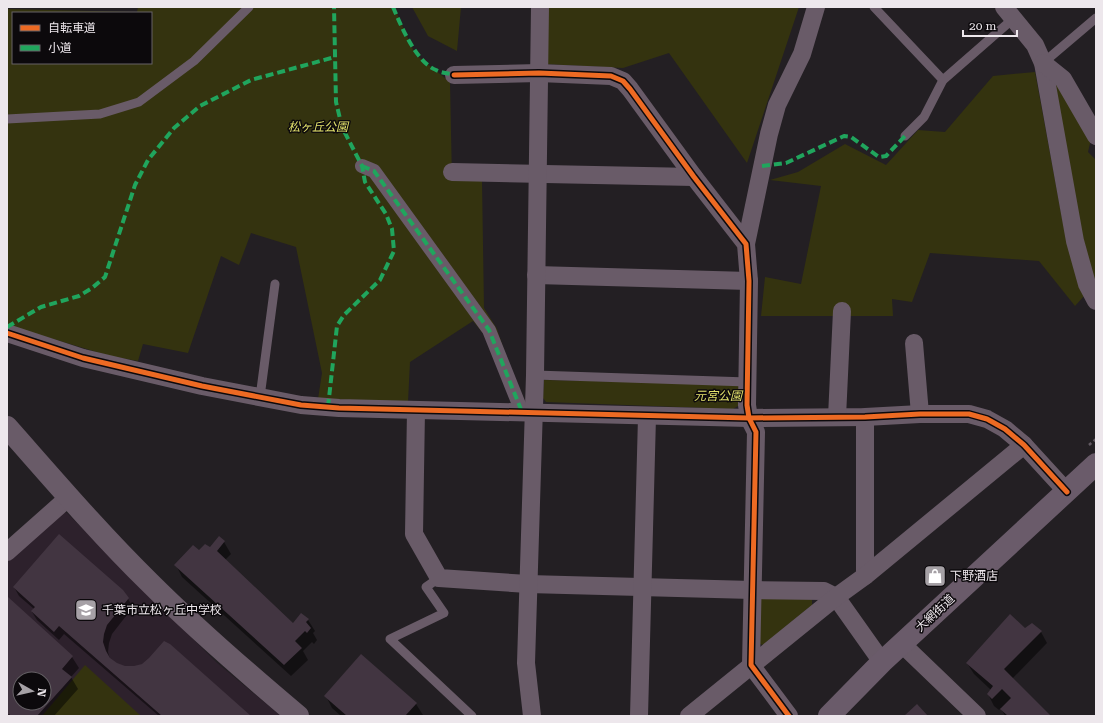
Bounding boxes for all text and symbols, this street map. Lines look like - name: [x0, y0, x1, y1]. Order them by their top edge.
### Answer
- legend: [12, 12, 152, 64]
- scale bar: [963, 12, 1017, 38]
- text: 20 m: [969, 19, 996, 33]
- text: 自転車道: [48, 21, 96, 35]
- text: 小道: [48, 41, 72, 55]
- park label: 松ヶ丘公園: [288, 120, 350, 134]
- park label: 元宮公園: [694, 389, 744, 403]
- shop icon: 下野酒店: [922, 563, 948, 589]
- place label: 下野酒店: [950, 569, 998, 583]
- street label: 大網街道: [913, 592, 957, 634]
- school or university icon: 千葉市立松ヶ丘中学校: [73, 597, 99, 623]
- place label: 千葉市立松ヶ丘中学校: [102, 603, 222, 617]
- north arrow: [12, 671, 52, 711]
- text: N: [34, 687, 48, 698]

